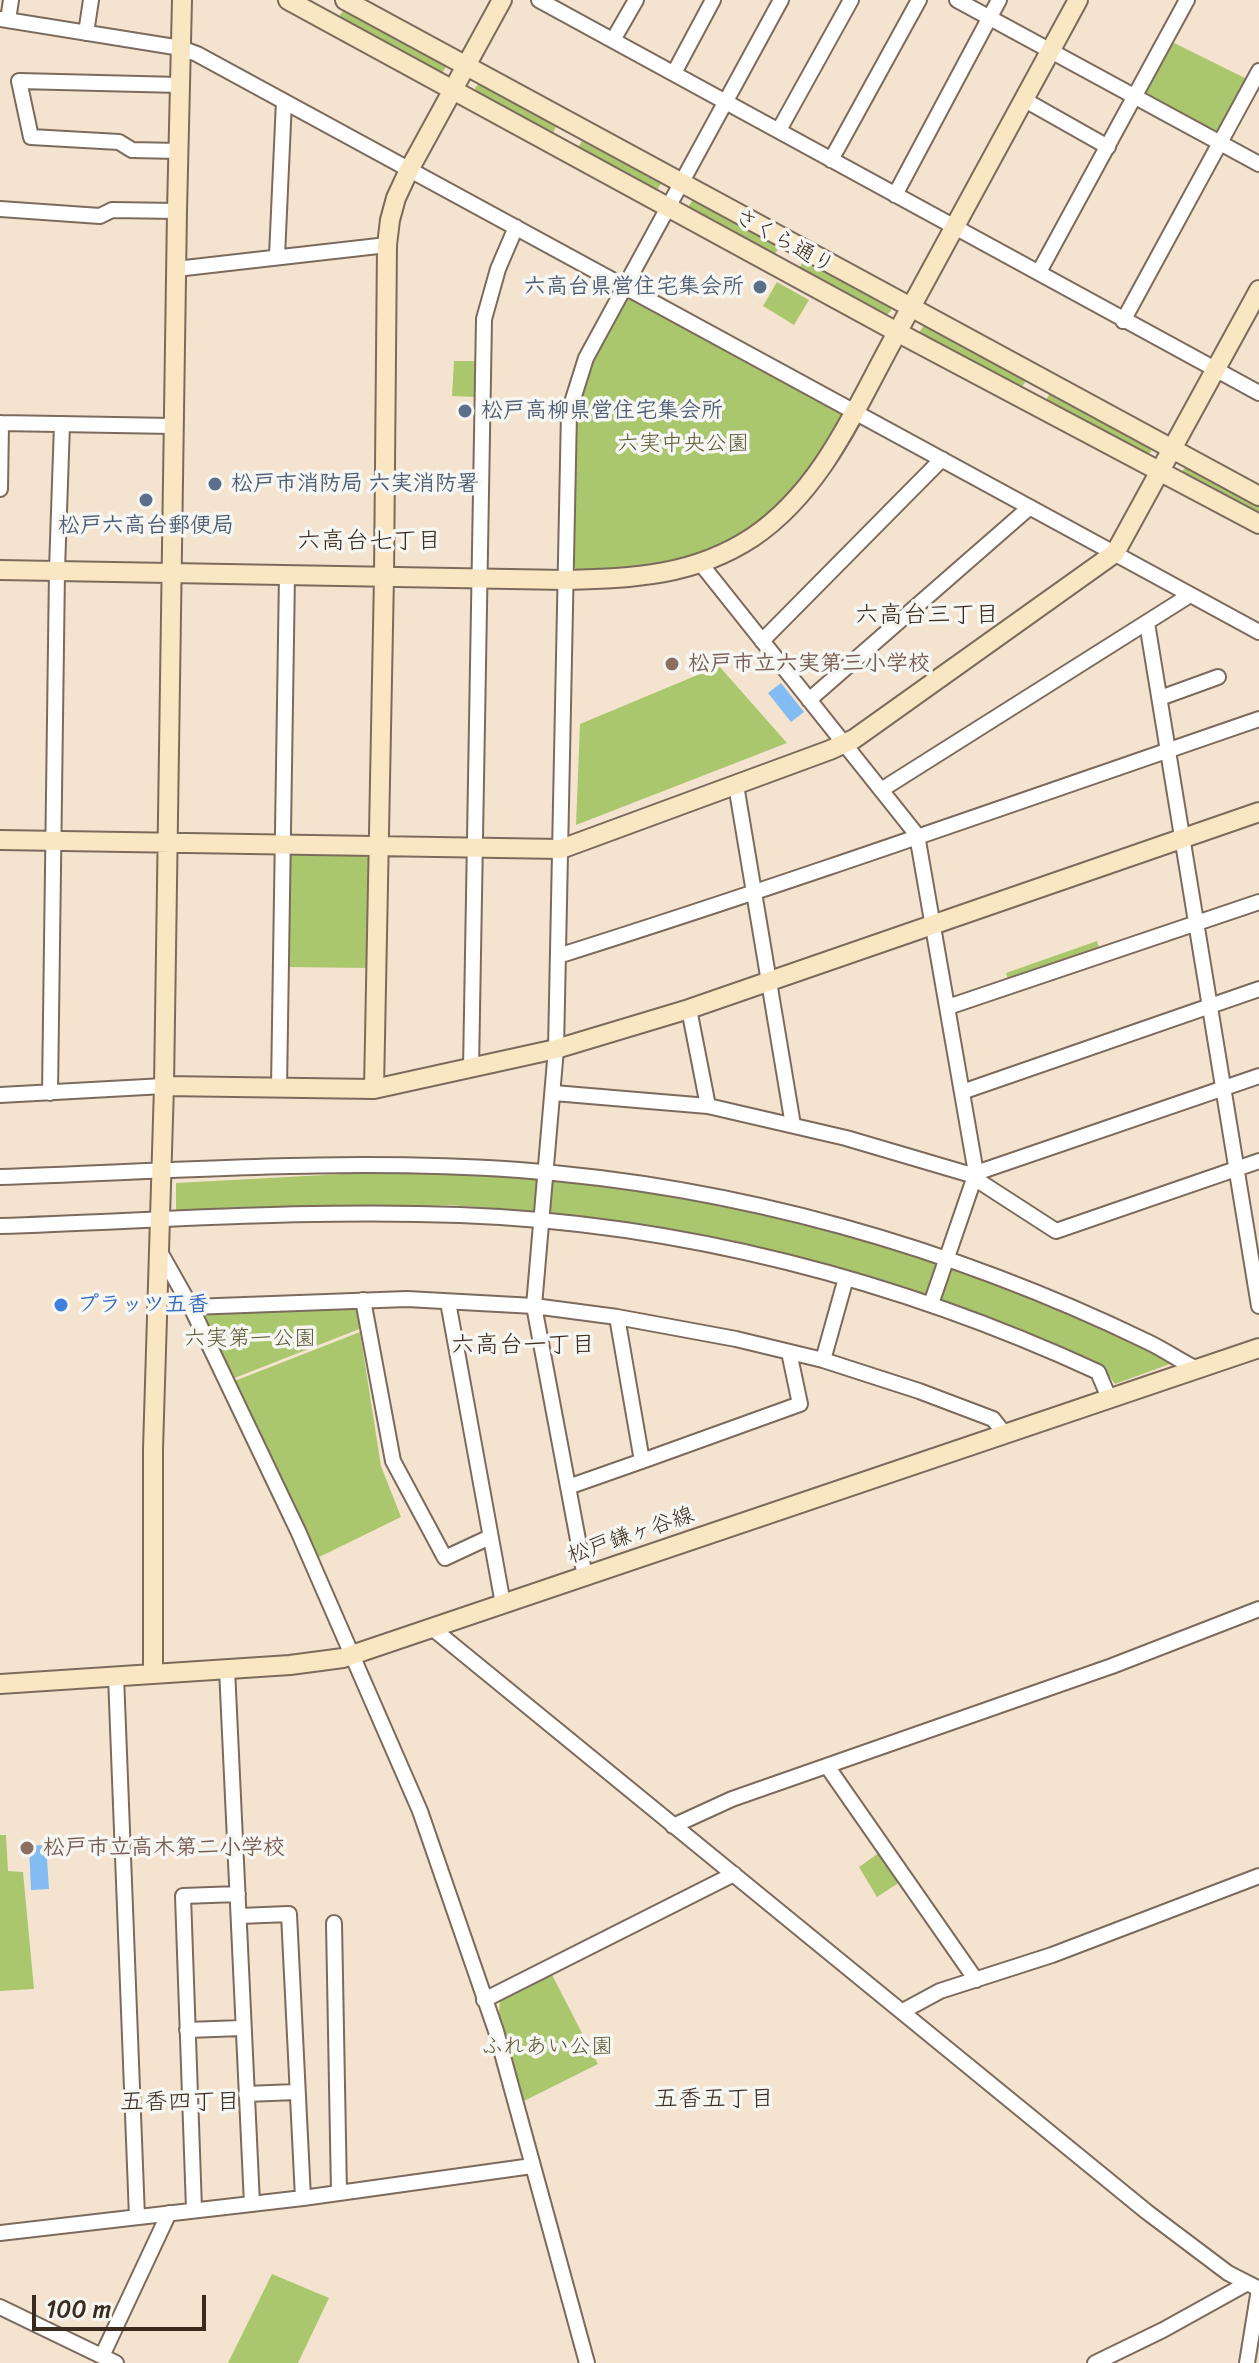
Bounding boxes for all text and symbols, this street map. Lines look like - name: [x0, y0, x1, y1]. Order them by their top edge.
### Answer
- street label: さくら通り: [729, 204, 839, 280]
- place label: 六高台県営住宅集会所: [524, 274, 744, 300]
- marker: 六高台県営住宅集会所: [751, 278, 769, 296]
- place label: 松戸高柳県営住宅集会所: [481, 398, 723, 424]
- marker: 松戸高柳県営住宅集会所: [456, 402, 474, 420]
- park label: 六実中央公園: [617, 431, 749, 457]
- place label: 松戸市消防局 六実消防署: [231, 471, 479, 497]
- marker: 松戸市消防局 六実消防署: [206, 475, 224, 493]
- marker: 松戸六高台郵便局: [137, 491, 155, 509]
- place label: 松戸六高台郵便局: [58, 513, 234, 539]
- district label: 六高台七丁目: [297, 528, 441, 556]
- district label: 六高台三丁目: [855, 602, 999, 630]
- place label: 松戸市立六実第三小学校: [688, 651, 930, 677]
- marker: 松戸市立六実第三小学校: [663, 655, 681, 673]
- place label: プラッツ五香: [77, 1292, 209, 1318]
- marker: プラッツ五香: [52, 1296, 70, 1314]
- park label: 六実第一公園: [184, 1326, 316, 1352]
- district label: 六高台一丁目: [451, 1332, 595, 1360]
- street label: 松戸鎌ヶ谷線: [564, 1502, 698, 1570]
- place label: 松戸市立高木第二小学校: [43, 1835, 285, 1861]
- marker: 松戸市立高木第二小学校: [18, 1839, 36, 1857]
- park label: ふれあい公園: [481, 2034, 613, 2060]
- district label: 五香五丁目: [654, 2086, 774, 2114]
- district label: 五香四丁目: [120, 2089, 240, 2117]
- scale bar: [36, 2279, 210, 2329]
- text: 100 m: [46, 2288, 111, 2330]

